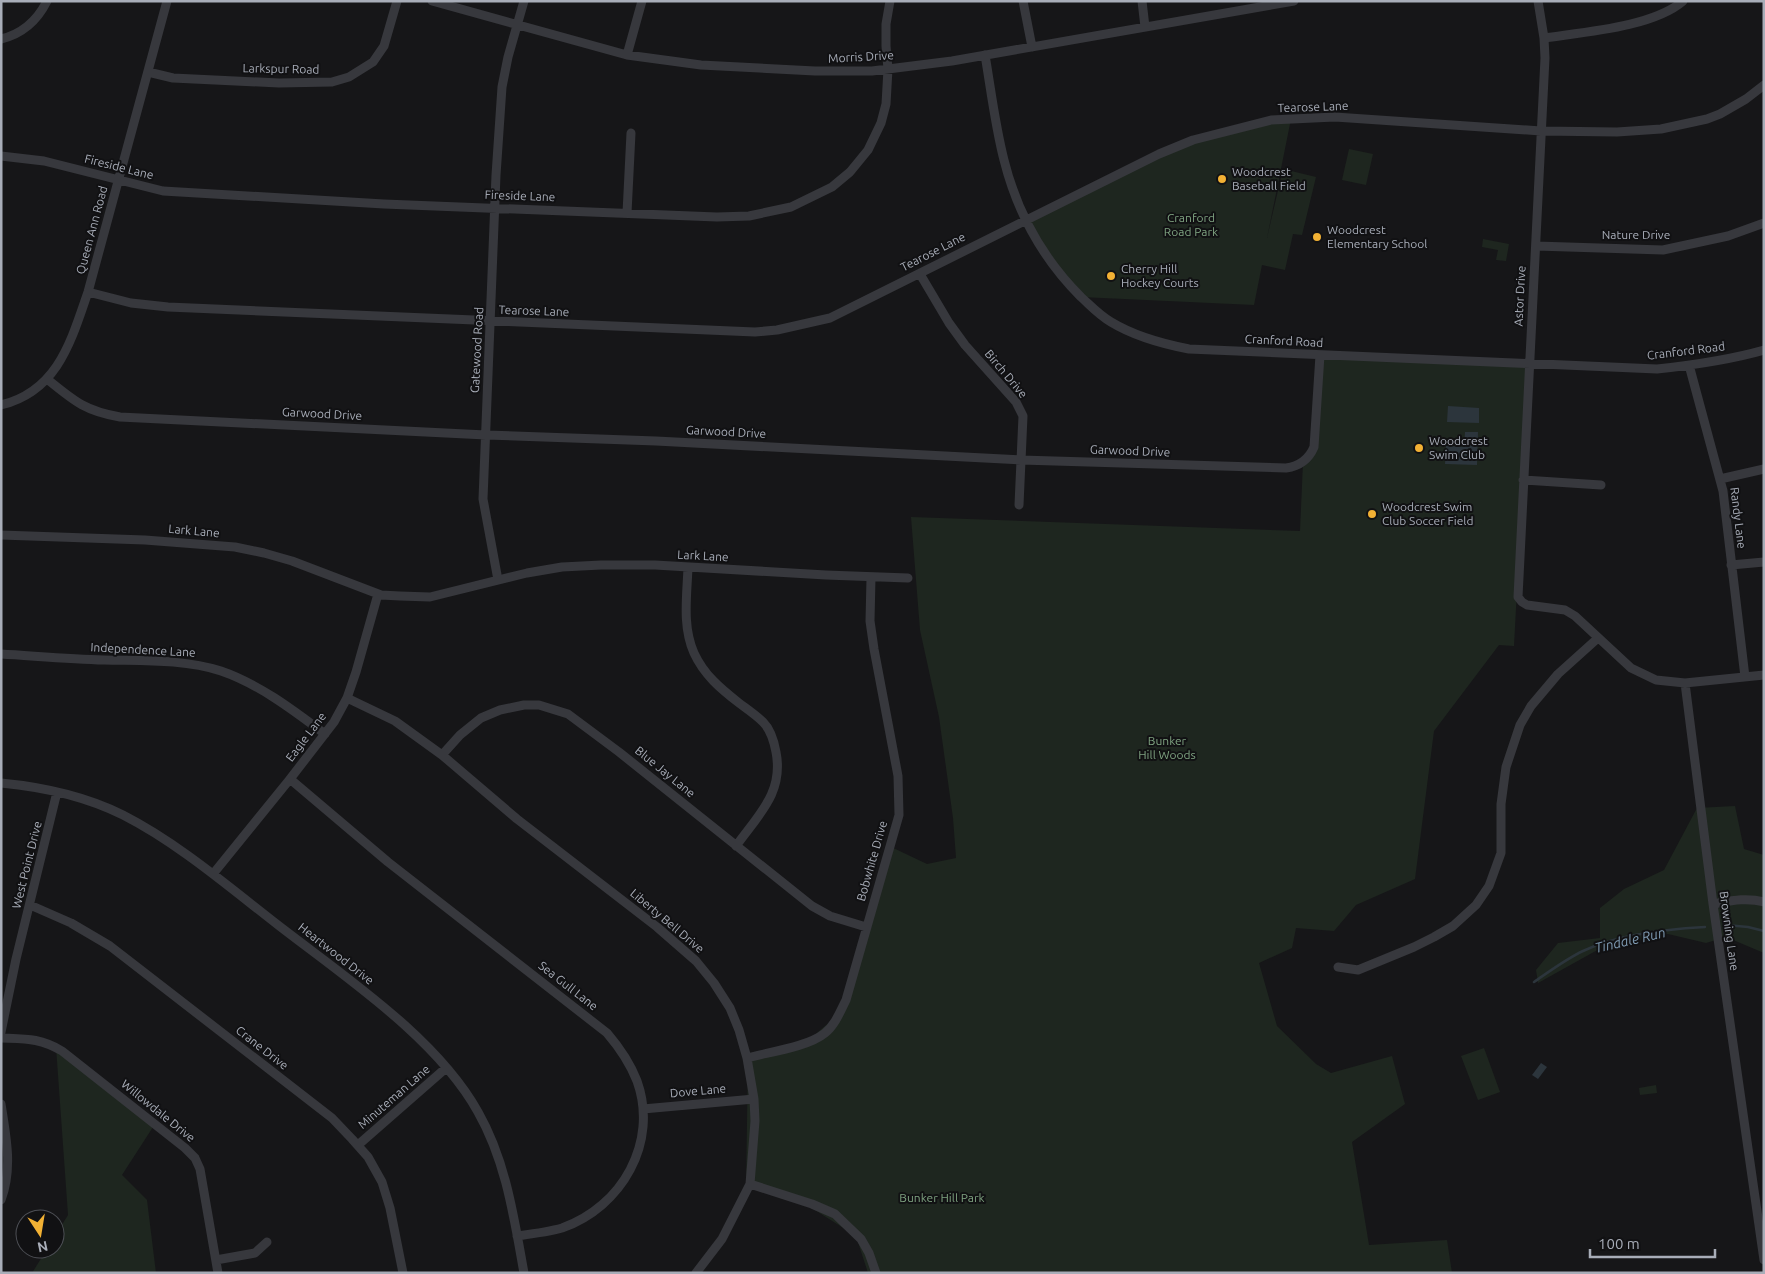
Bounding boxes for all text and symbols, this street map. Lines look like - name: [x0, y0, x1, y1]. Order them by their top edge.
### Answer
- street label: Morris Drive: [828, 48, 894, 65]
- street label: Larkspur Road: [242, 61, 320, 76]
- street label: Tearose Lane: [1277, 99, 1349, 114]
- street label: Fireside Lane: [83, 152, 155, 181]
- place label: Woodcrest Baseball Field: [1232, 165, 1306, 192]
- marker: Woodcrest Baseball Field: [1216, 173, 1228, 185]
- street label: Queen Ann Road: [73, 184, 110, 275]
- street label: Fireside Lane: [484, 188, 556, 203]
- park label: Cranford Road Park: [1164, 211, 1218, 238]
- place label: Woodcrest Elementary School: [1327, 223, 1427, 250]
- street label: Nature Drive: [1602, 228, 1670, 241]
- street label: Tearose Lane: [898, 230, 967, 273]
- marker: Woodcrest Elementary School: [1311, 231, 1323, 243]
- place label: Cherry Hill Hockey Courts: [1121, 262, 1199, 289]
- street label: Astor Drive: [1511, 265, 1528, 327]
- marker: Cherry Hill Hockey Courts: [1105, 270, 1117, 282]
- street label: Tearose Lane: [498, 303, 570, 318]
- street label: Gatewood Road: [468, 307, 485, 393]
- street label: Cranford Road: [1245, 332, 1324, 349]
- street label: Cranford Road: [1646, 339, 1726, 362]
- street label: Birch Drive: [983, 347, 1030, 400]
- street label: Garwood Drive: [282, 405, 363, 422]
- street label: Garwood Drive: [686, 423, 767, 440]
- place label: Woodcrest Swim Club: [1429, 434, 1488, 461]
- marker: Woodcrest Swim Club: [1413, 442, 1425, 454]
- street label: Garwood Drive: [1090, 443, 1170, 458]
- street label: Randy Lane: [1728, 486, 1749, 549]
- place label: Woodcrest Swim Club Soccer Field: [1382, 500, 1473, 527]
- marker: Woodcrest Swim Club Soccer Field: [1366, 508, 1378, 520]
- street label: Lark Lane: [168, 522, 220, 539]
- street label: Lark Lane: [677, 548, 729, 563]
- street label: Independence Lane: [90, 640, 196, 659]
- street label: Eagle Lane: [283, 710, 328, 764]
- park label: Bunker Hill Woods: [1138, 734, 1196, 761]
- street label: Blue Jay Lane: [633, 743, 698, 800]
- street label: Bobwhite Drive: [854, 819, 889, 903]
- street label: West Point Drive: [9, 820, 44, 910]
- street label: Liberty Bell Drive: [628, 886, 707, 955]
- street label: Browning Lane: [1717, 890, 1742, 972]
- street label: Heartwood Drive: [296, 920, 377, 987]
- water label: Tindale Run: [1593, 924, 1667, 956]
- street label: Sea Gull Lane: [536, 958, 600, 1013]
- street label: Crane Drive: [234, 1023, 291, 1072]
- street label: Minuteman Lane: [355, 1062, 432, 1131]
- street label: Willowdale Drive: [119, 1077, 198, 1144]
- street label: Dove Lane: [669, 1082, 727, 1099]
- park label: Bunker Hill Park: [899, 1191, 985, 1204]
- north arrow: [15, 1209, 65, 1259]
- scale bar: [1590, 1226, 1715, 1258]
- text: 100 m: [1598, 1235, 1640, 1252]
- text: N: [36, 1238, 49, 1256]

